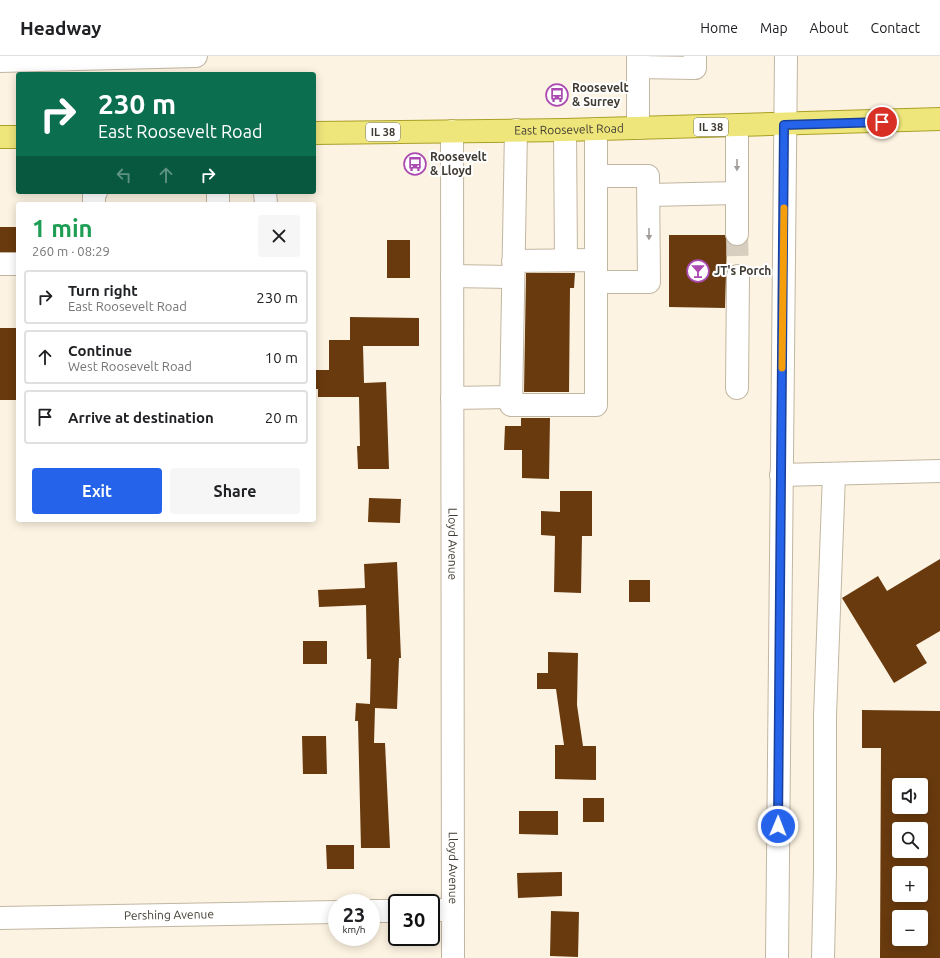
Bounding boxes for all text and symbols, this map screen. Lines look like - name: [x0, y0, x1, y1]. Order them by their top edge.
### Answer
- text: Headway: [20, 17, 101, 39]
- text: Home: [700, 20, 738, 36]
- text: Map: [760, 20, 788, 36]
- text: About: [810, 20, 849, 36]
- text: Contact: [871, 20, 920, 36]
- place label: Roosevelt & Surrey: [572, 81, 629, 108]
- bus stop icon: Roosevelt & Surrey: [544, 82, 570, 108]
- icon: right: [32, 88, 84, 140]
- text: 230 m: [98, 88, 176, 119]
- pin: [865, 105, 899, 139]
- icon: arrive: [871, 111, 893, 133]
- road number: IL 38: [694, 118, 728, 136]
- text: East Roosevelt Road: [98, 121, 262, 141]
- street label: East Roosevelt Road: [514, 121, 624, 137]
- road number: IL 38: [366, 123, 400, 141]
- place label: Roosevelt & Lloyd: [430, 150, 487, 177]
- bus stop icon: Roosevelt & Lloyd: [402, 151, 428, 177]
- one-way arrow: [734, 159, 740, 172]
- icon: left: [113, 164, 135, 186]
- icon: ahead: [155, 164, 177, 186]
- icon: right: [197, 164, 219, 186]
- text: 1 min: [32, 215, 93, 242]
- button: close: [258, 215, 300, 257]
- one-way arrow: [646, 228, 652, 241]
- text: 260 m · 08:29: [32, 244, 110, 258]
- bar icon: JT's Porch: [685, 258, 711, 284]
- place label: JT's Porch: [714, 264, 771, 277]
- text: Turn right: [68, 282, 138, 299]
- icon: right: [34, 286, 56, 308]
- text: 230 m: [256, 289, 298, 306]
- text: East Roosevelt Road: [68, 299, 187, 313]
- text: Continue: [68, 342, 132, 359]
- icon: ahead: [34, 346, 56, 368]
- text: 10 m: [265, 349, 298, 366]
- text: West Roosevelt Road: [68, 359, 192, 373]
- icon: arrive: [34, 406, 56, 428]
- text: Arrive at destination: [68, 409, 214, 426]
- text: 20 m: [265, 409, 298, 426]
- button: Exit: [32, 468, 162, 514]
- button: Share: [170, 468, 300, 514]
- street label: Lloyd Avenue: [446, 508, 460, 580]
- map controls: [892, 778, 928, 946]
- button: sound: [892, 778, 928, 814]
- position arrow: [757, 805, 799, 847]
- button: search: [892, 822, 928, 858]
- street label: Lloyd Avenue: [447, 832, 460, 904]
- button: +: [892, 866, 928, 902]
- speed limit sign: 30: [388, 894, 440, 946]
- text: 23: [343, 903, 365, 926]
- street label: Pershing Avenue: [124, 907, 214, 922]
- button: −: [892, 910, 928, 946]
- text: km/h: [342, 924, 366, 935]

